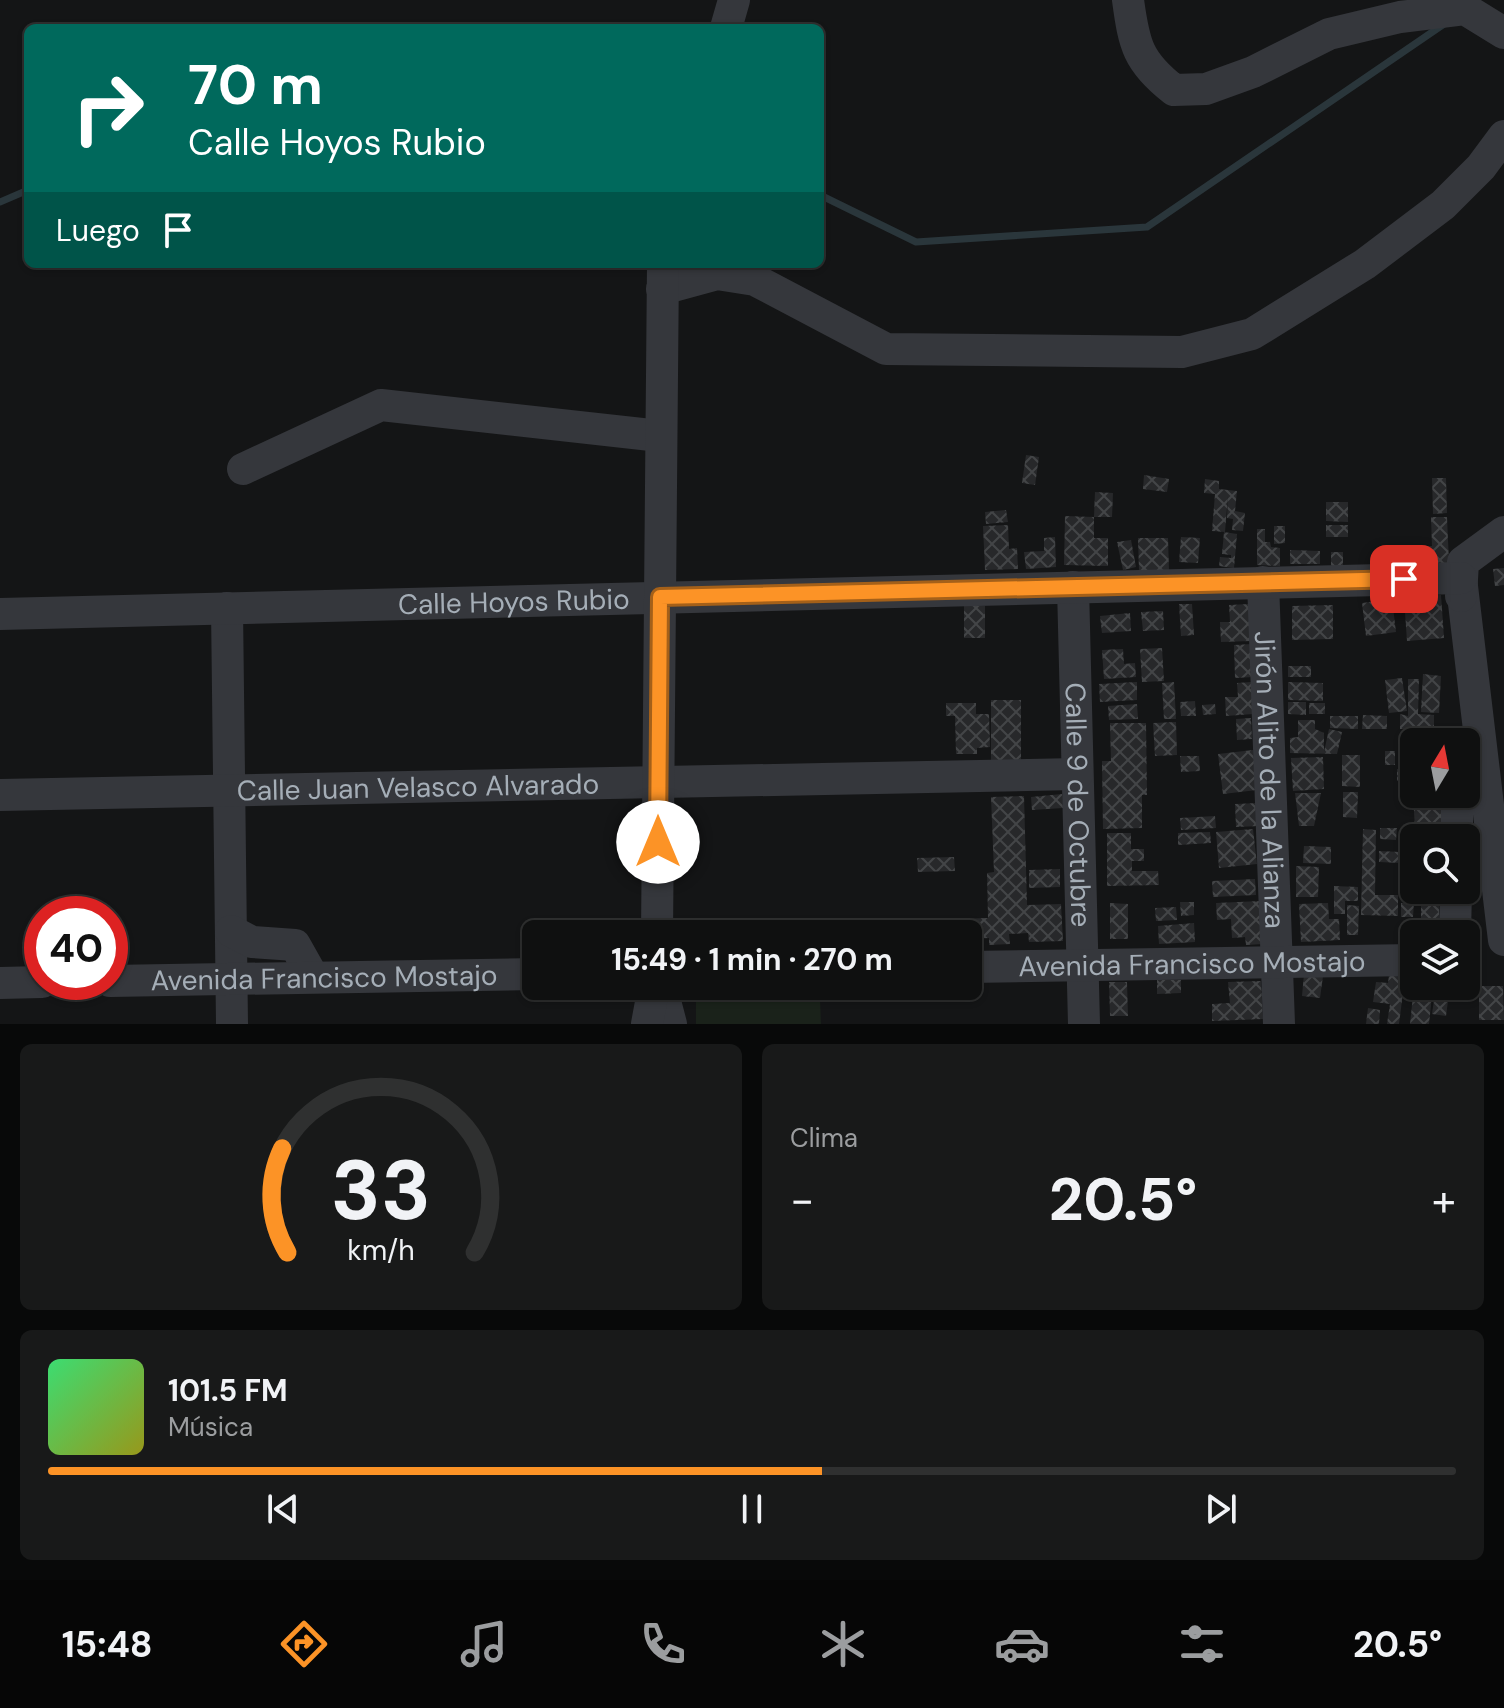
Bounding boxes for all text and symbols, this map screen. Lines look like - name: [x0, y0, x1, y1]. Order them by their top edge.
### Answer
- text: 70 m: [188, 48, 323, 121]
- icon: right: [56, 56, 160, 160]
- text: Calle Hoyos Rubio: [188, 119, 486, 166]
- icon: arrive: [156, 208, 200, 252]
- text: Luego: [56, 211, 140, 250]
- pin: [1370, 545, 1438, 613]
- icon: arrive: [1382, 557, 1426, 601]
- street label: Calle Hoyos Rubio: [398, 580, 630, 623]
- street label: Jirón Alito de la Alianza: [1246, 630, 1294, 929]
- street label: Calle 9 de Octubre: [1056, 682, 1100, 928]
- north arrow: [1400, 728, 1480, 808]
- map controls: [1400, 728, 1480, 1000]
- street label: Calle Juan Velasco Alvarado: [236, 765, 599, 809]
- position arrow: [616, 800, 700, 884]
- button: search: [1400, 824, 1480, 904]
- speed limit sign: 40: [24, 896, 128, 1000]
- button: layers: [1400, 920, 1480, 1000]
- text: 15:49 · 1 min · 270 m: [611, 940, 893, 979]
- street label: Avenida Francisco Mostajo: [1018, 943, 1366, 985]
- street label: Avenida Francisco Mostajo: [150, 957, 498, 999]
- text: Clima: [790, 1121, 858, 1155]
- text: 33: [331, 1136, 431, 1245]
- text: 20.5°: [1049, 1160, 1197, 1239]
- text: −: [790, 1171, 814, 1229]
- text: +: [1432, 1171, 1456, 1229]
- text: km/h: [347, 1232, 415, 1269]
- text: 101.5 FM: [168, 1371, 288, 1410]
- text: Música: [168, 1410, 253, 1444]
- icon: previous: [261, 1487, 305, 1531]
- icon: pause: [730, 1487, 774, 1531]
- icon: next: [1199, 1487, 1243, 1531]
- icon: directions: [276, 1616, 332, 1672]
- icon: music: [456, 1616, 512, 1672]
- icon: phone: [635, 1616, 691, 1672]
- icon: climate: [815, 1616, 871, 1672]
- icon: car: [994, 1616, 1050, 1672]
- icon: filters: [1174, 1616, 1230, 1672]
- text: 15:48: [62, 1621, 153, 1668]
- text: 20.5°: [1353, 1621, 1442, 1668]

